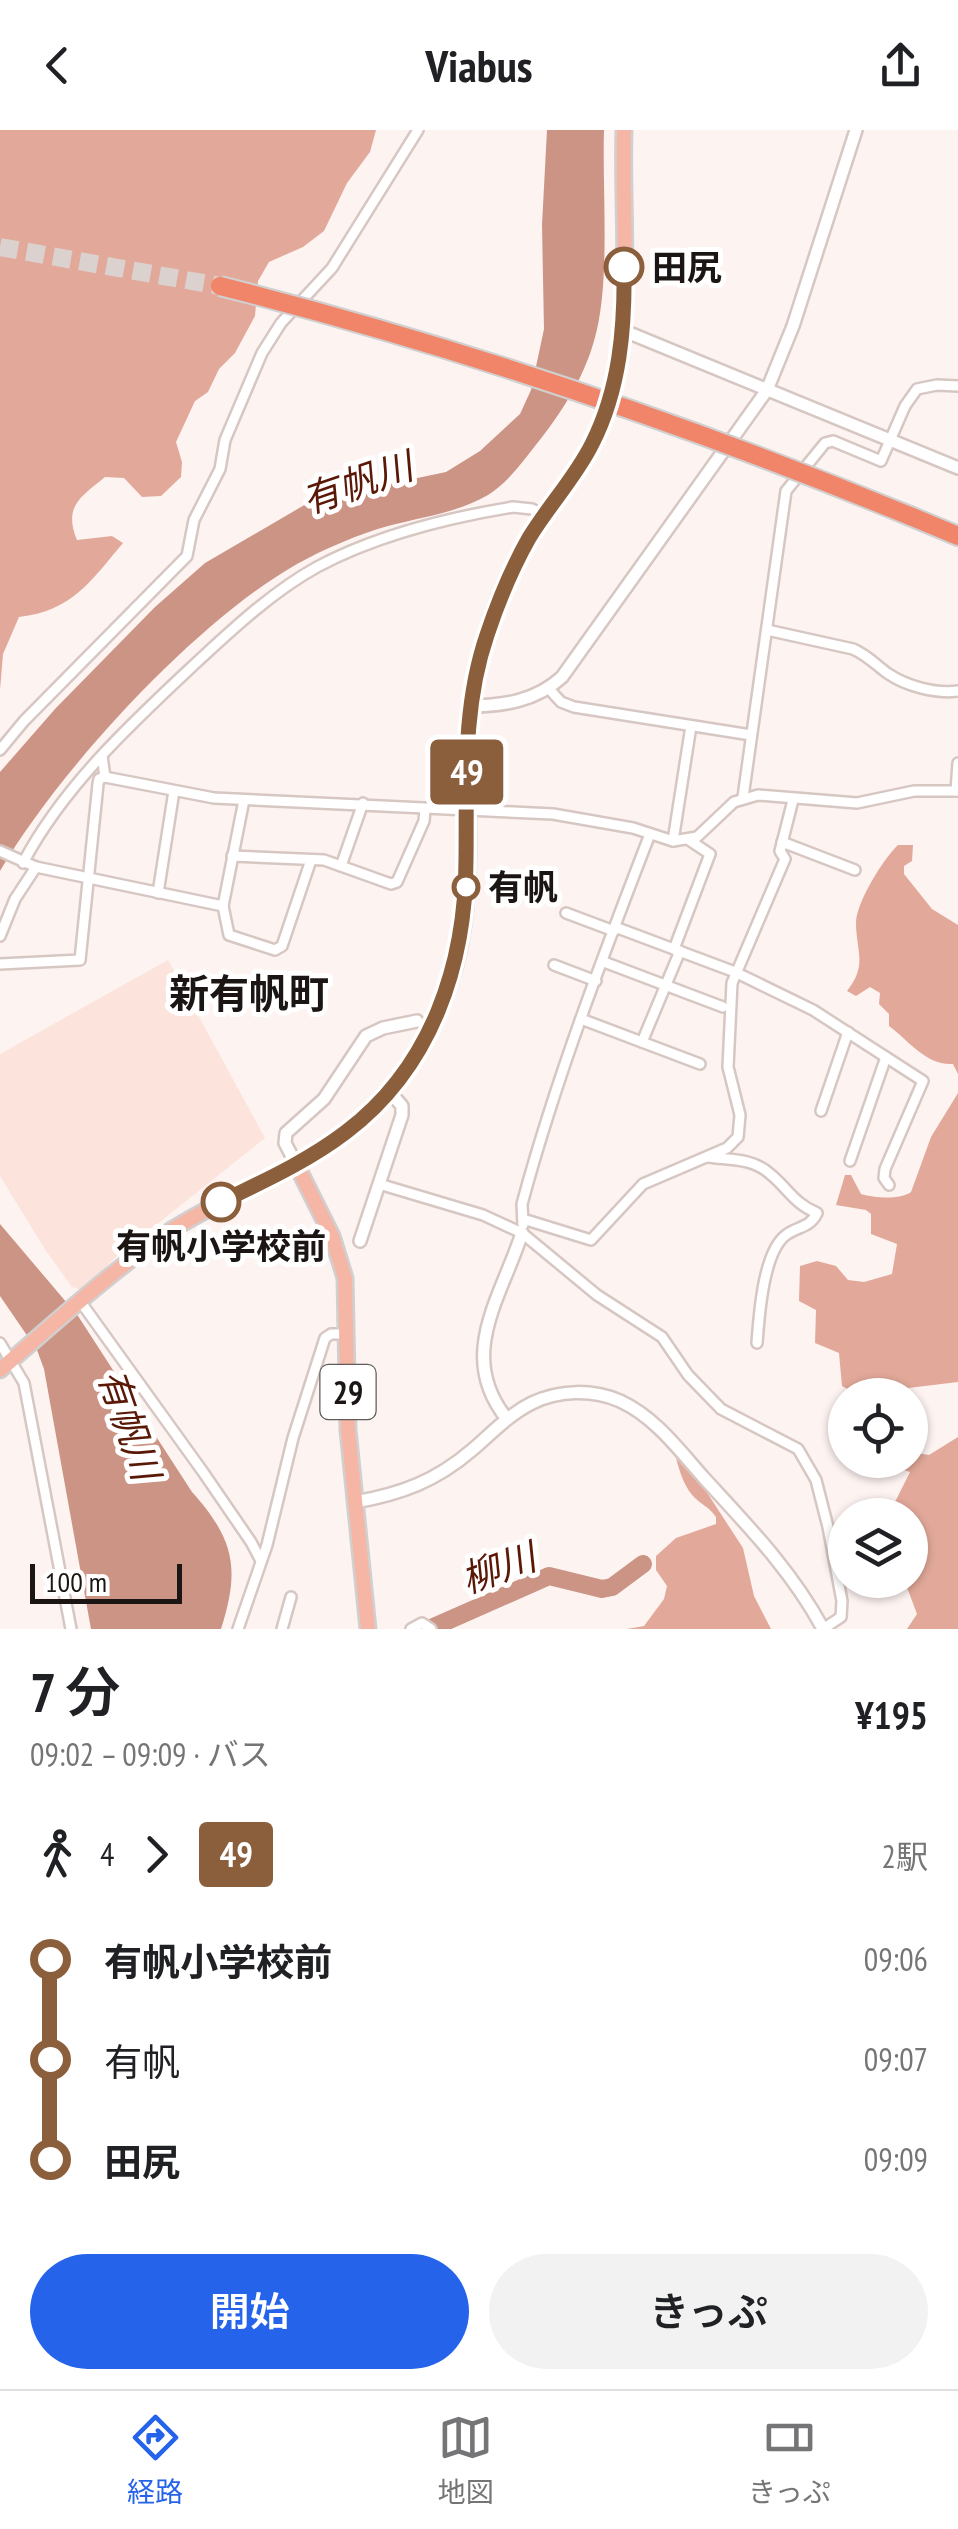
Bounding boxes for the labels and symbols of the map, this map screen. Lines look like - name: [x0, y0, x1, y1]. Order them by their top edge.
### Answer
- place label: 田尻: [652, 244, 722, 290]
- marker: 田尻: [605, 248, 643, 286]
- water label: 有帆川: [295, 439, 423, 524]
- line badge: 49: [422, 740, 512, 804]
- place label: 有帆: [488, 864, 558, 910]
- marker: 有帆: [453, 874, 479, 900]
- district label: 新有帆町: [169, 967, 329, 1019]
- marker: 有帆小学校前: [202, 1183, 240, 1221]
- place label: 有帆小学校前: [116, 1223, 326, 1269]
- water label: 有帆川: [88, 1362, 173, 1490]
- road number: 29: [320, 1365, 376, 1419]
- water label: 柳川: [454, 1530, 546, 1603]
- scale bar: [30, 1559, 182, 1604]

